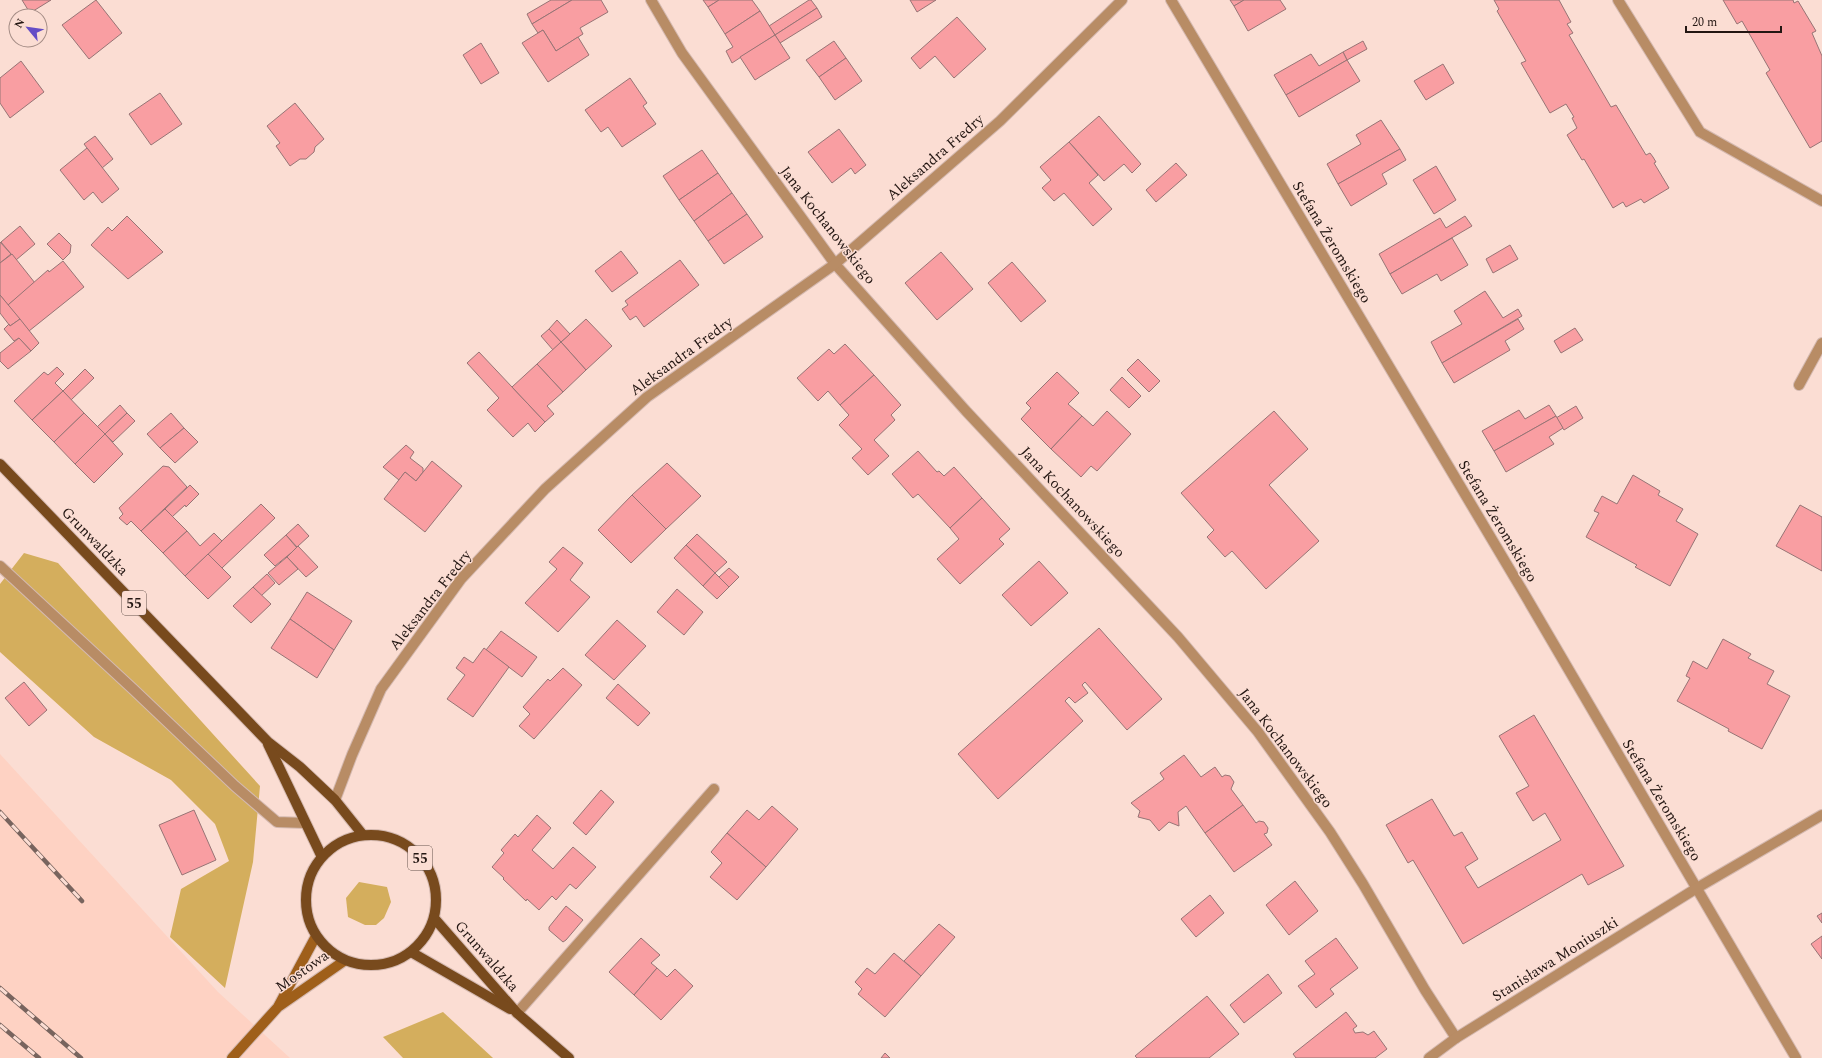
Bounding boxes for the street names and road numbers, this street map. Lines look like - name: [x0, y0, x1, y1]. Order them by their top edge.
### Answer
- street label: Aleksandra Fredry: [882, 108, 990, 206]
- street label: Jana Kochanowskiego: [774, 161, 881, 290]
- street label: Stefana Żeromskiego: [1286, 177, 1377, 308]
- street label: Aleksandra Fredry: [625, 311, 738, 402]
- street label: Jana Kochanowskiego: [1015, 441, 1131, 563]
- street label: Stefana Żeromskiego: [1452, 456, 1543, 587]
- street label: Grunwaldzka: [56, 502, 134, 582]
- street label: Aleksandra Fredry: [384, 544, 478, 656]
- road number: 55: [122, 591, 146, 615]
- street label: Jana Kochanowskiego: [1233, 683, 1338, 813]
- street label: Stefana Żeromskiego: [1616, 735, 1707, 866]
- road number: 55: [408, 846, 432, 870]
- street label: Stanisława Moniuszki: [1488, 911, 1623, 1008]
- street label: Grunwaldzka: [449, 915, 525, 998]
- street label: Mostowa: [271, 944, 334, 998]

